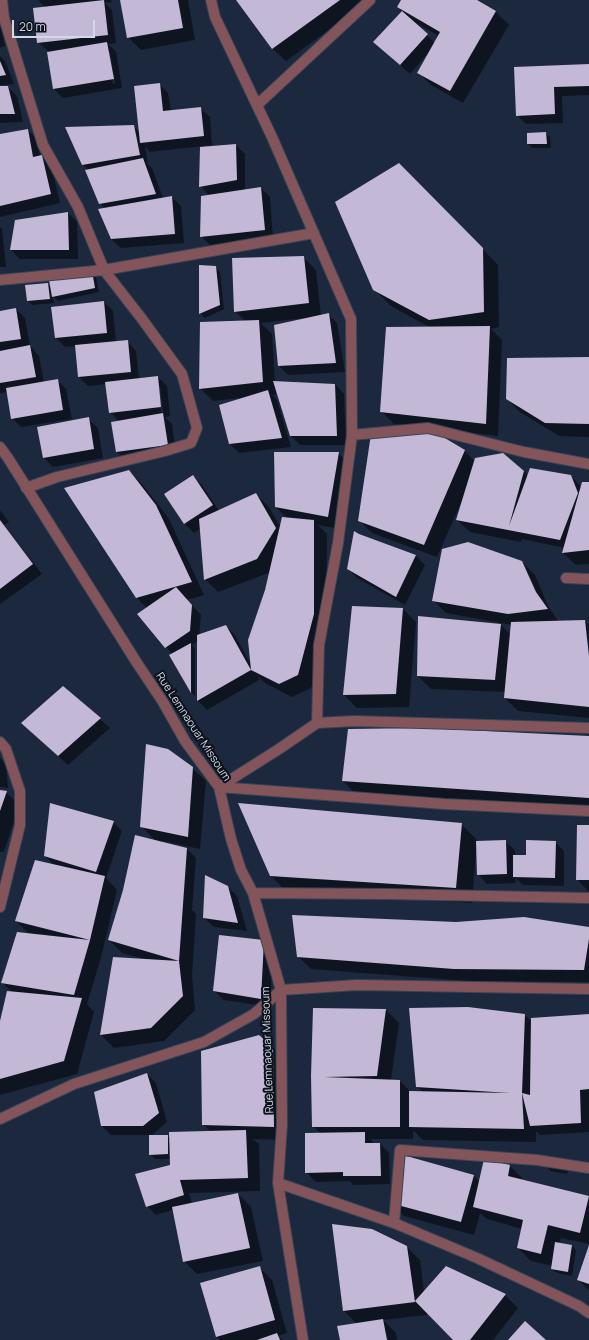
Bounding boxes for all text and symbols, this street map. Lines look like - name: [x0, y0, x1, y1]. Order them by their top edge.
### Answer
- scale bar: [14, 12, 97, 38]
- text: 20 m: [19, 18, 46, 35]
- street label: Rue Lemnaouar Missoum: [153, 670, 233, 784]
- street label: Rue Lemnaouar Missoum: [259, 986, 277, 1114]

